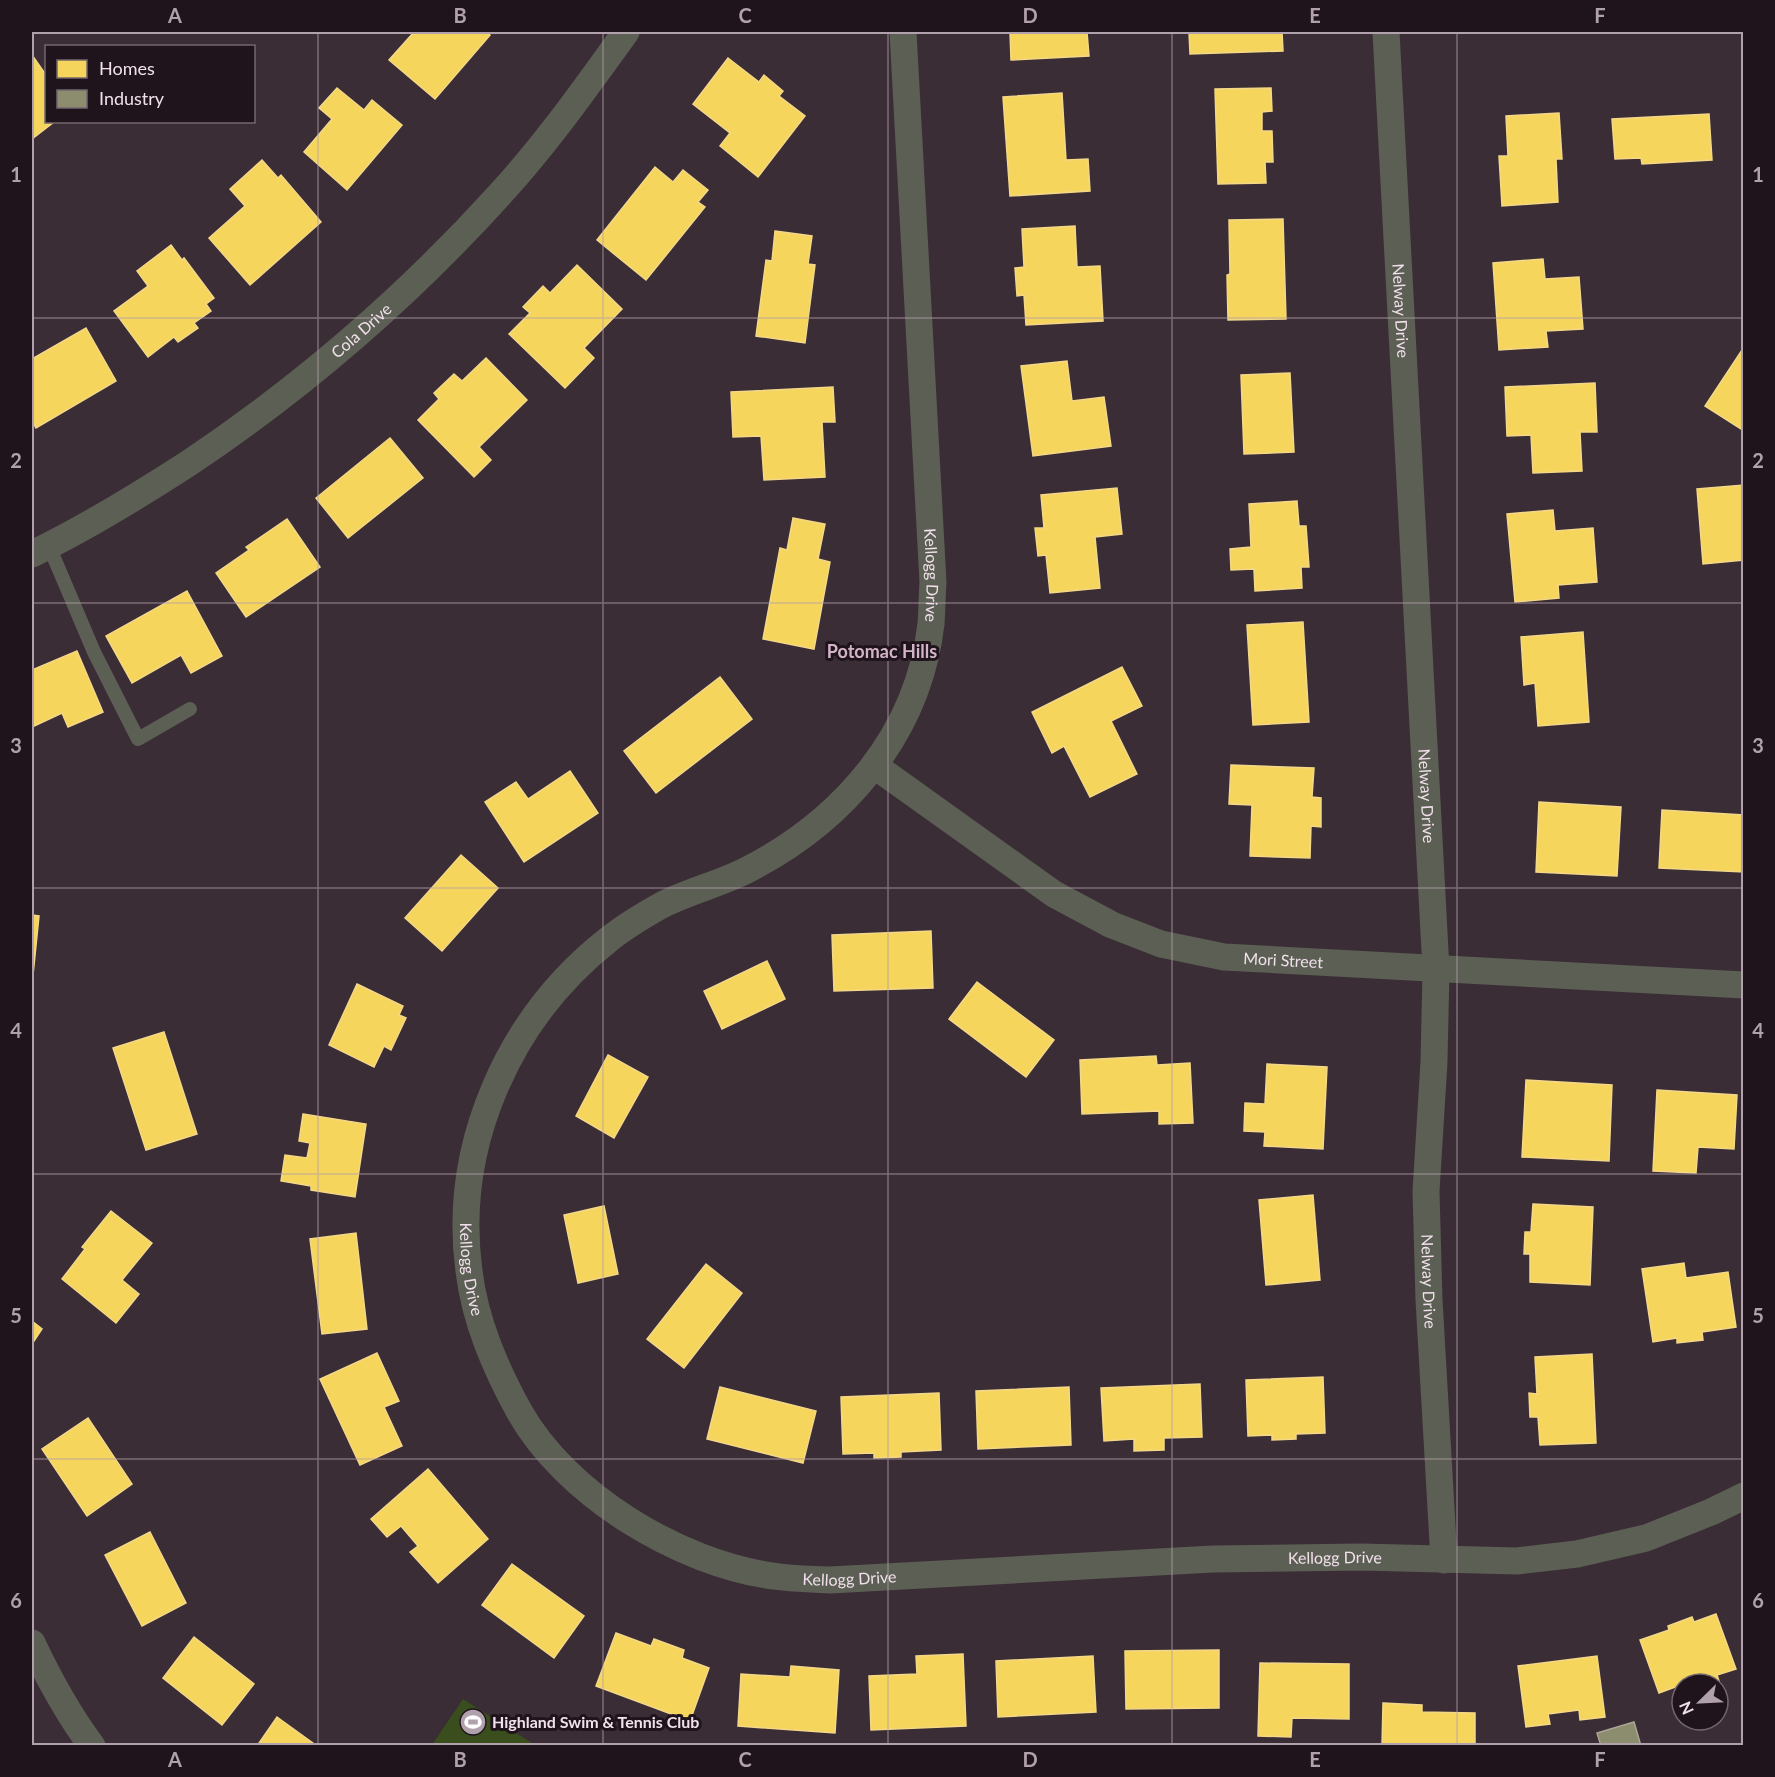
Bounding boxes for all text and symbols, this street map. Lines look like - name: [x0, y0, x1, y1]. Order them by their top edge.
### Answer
- text: A: [167, 3, 182, 27]
- text: B: [453, 3, 467, 27]
- text: C: [738, 3, 752, 27]
- text: D: [1022, 3, 1038, 27]
- text: E: [1309, 3, 1321, 27]
- text: F: [1594, 3, 1606, 27]
- legend: [45, 45, 255, 123]
- text: Homes: [99, 57, 155, 79]
- text: Industry: [99, 87, 165, 109]
- text: 1: [10, 162, 22, 186]
- text: 1: [1752, 162, 1764, 186]
- street label: Nelway Drive: [1389, 263, 1413, 358]
- street label: Cola Drive: [327, 299, 395, 362]
- text: 2: [10, 448, 22, 472]
- text: 2: [1752, 448, 1764, 472]
- street label: Kellogg Drive: [921, 528, 943, 623]
- district label: Potomac Hills: [827, 640, 937, 662]
- text: 3: [10, 733, 22, 757]
- text: 3: [1752, 733, 1764, 757]
- street label: Nelway Drive: [1415, 748, 1439, 844]
- street label: Mori Street: [1243, 948, 1324, 971]
- text: 4: [10, 1018, 22, 1042]
- text: 4: [1752, 1018, 1764, 1042]
- street label: Kellogg Drive: [457, 1222, 488, 1318]
- street label: Nelway Drive: [1418, 1234, 1441, 1329]
- text: 5: [10, 1303, 22, 1327]
- text: 5: [1752, 1303, 1764, 1327]
- street label: Kellogg Drive: [1288, 1547, 1382, 1567]
- street label: Kellogg Drive: [802, 1566, 897, 1589]
- text: 6: [10, 1588, 22, 1612]
- text: 6: [1752, 1588, 1764, 1612]
- north arrow: [1670, 1672, 1730, 1732]
- text: N: [1675, 1699, 1697, 1718]
- sports icon: Highland Swim & Tennis Club: [458, 1707, 488, 1737]
- place label: Highland Swim & Tennis Club: [492, 1712, 699, 1731]
- text: A: [167, 1747, 182, 1771]
- text: B: [453, 1747, 467, 1771]
- text: C: [738, 1747, 752, 1771]
- text: D: [1022, 1747, 1038, 1771]
- text: E: [1309, 1747, 1321, 1771]
- text: F: [1594, 1747, 1606, 1771]

